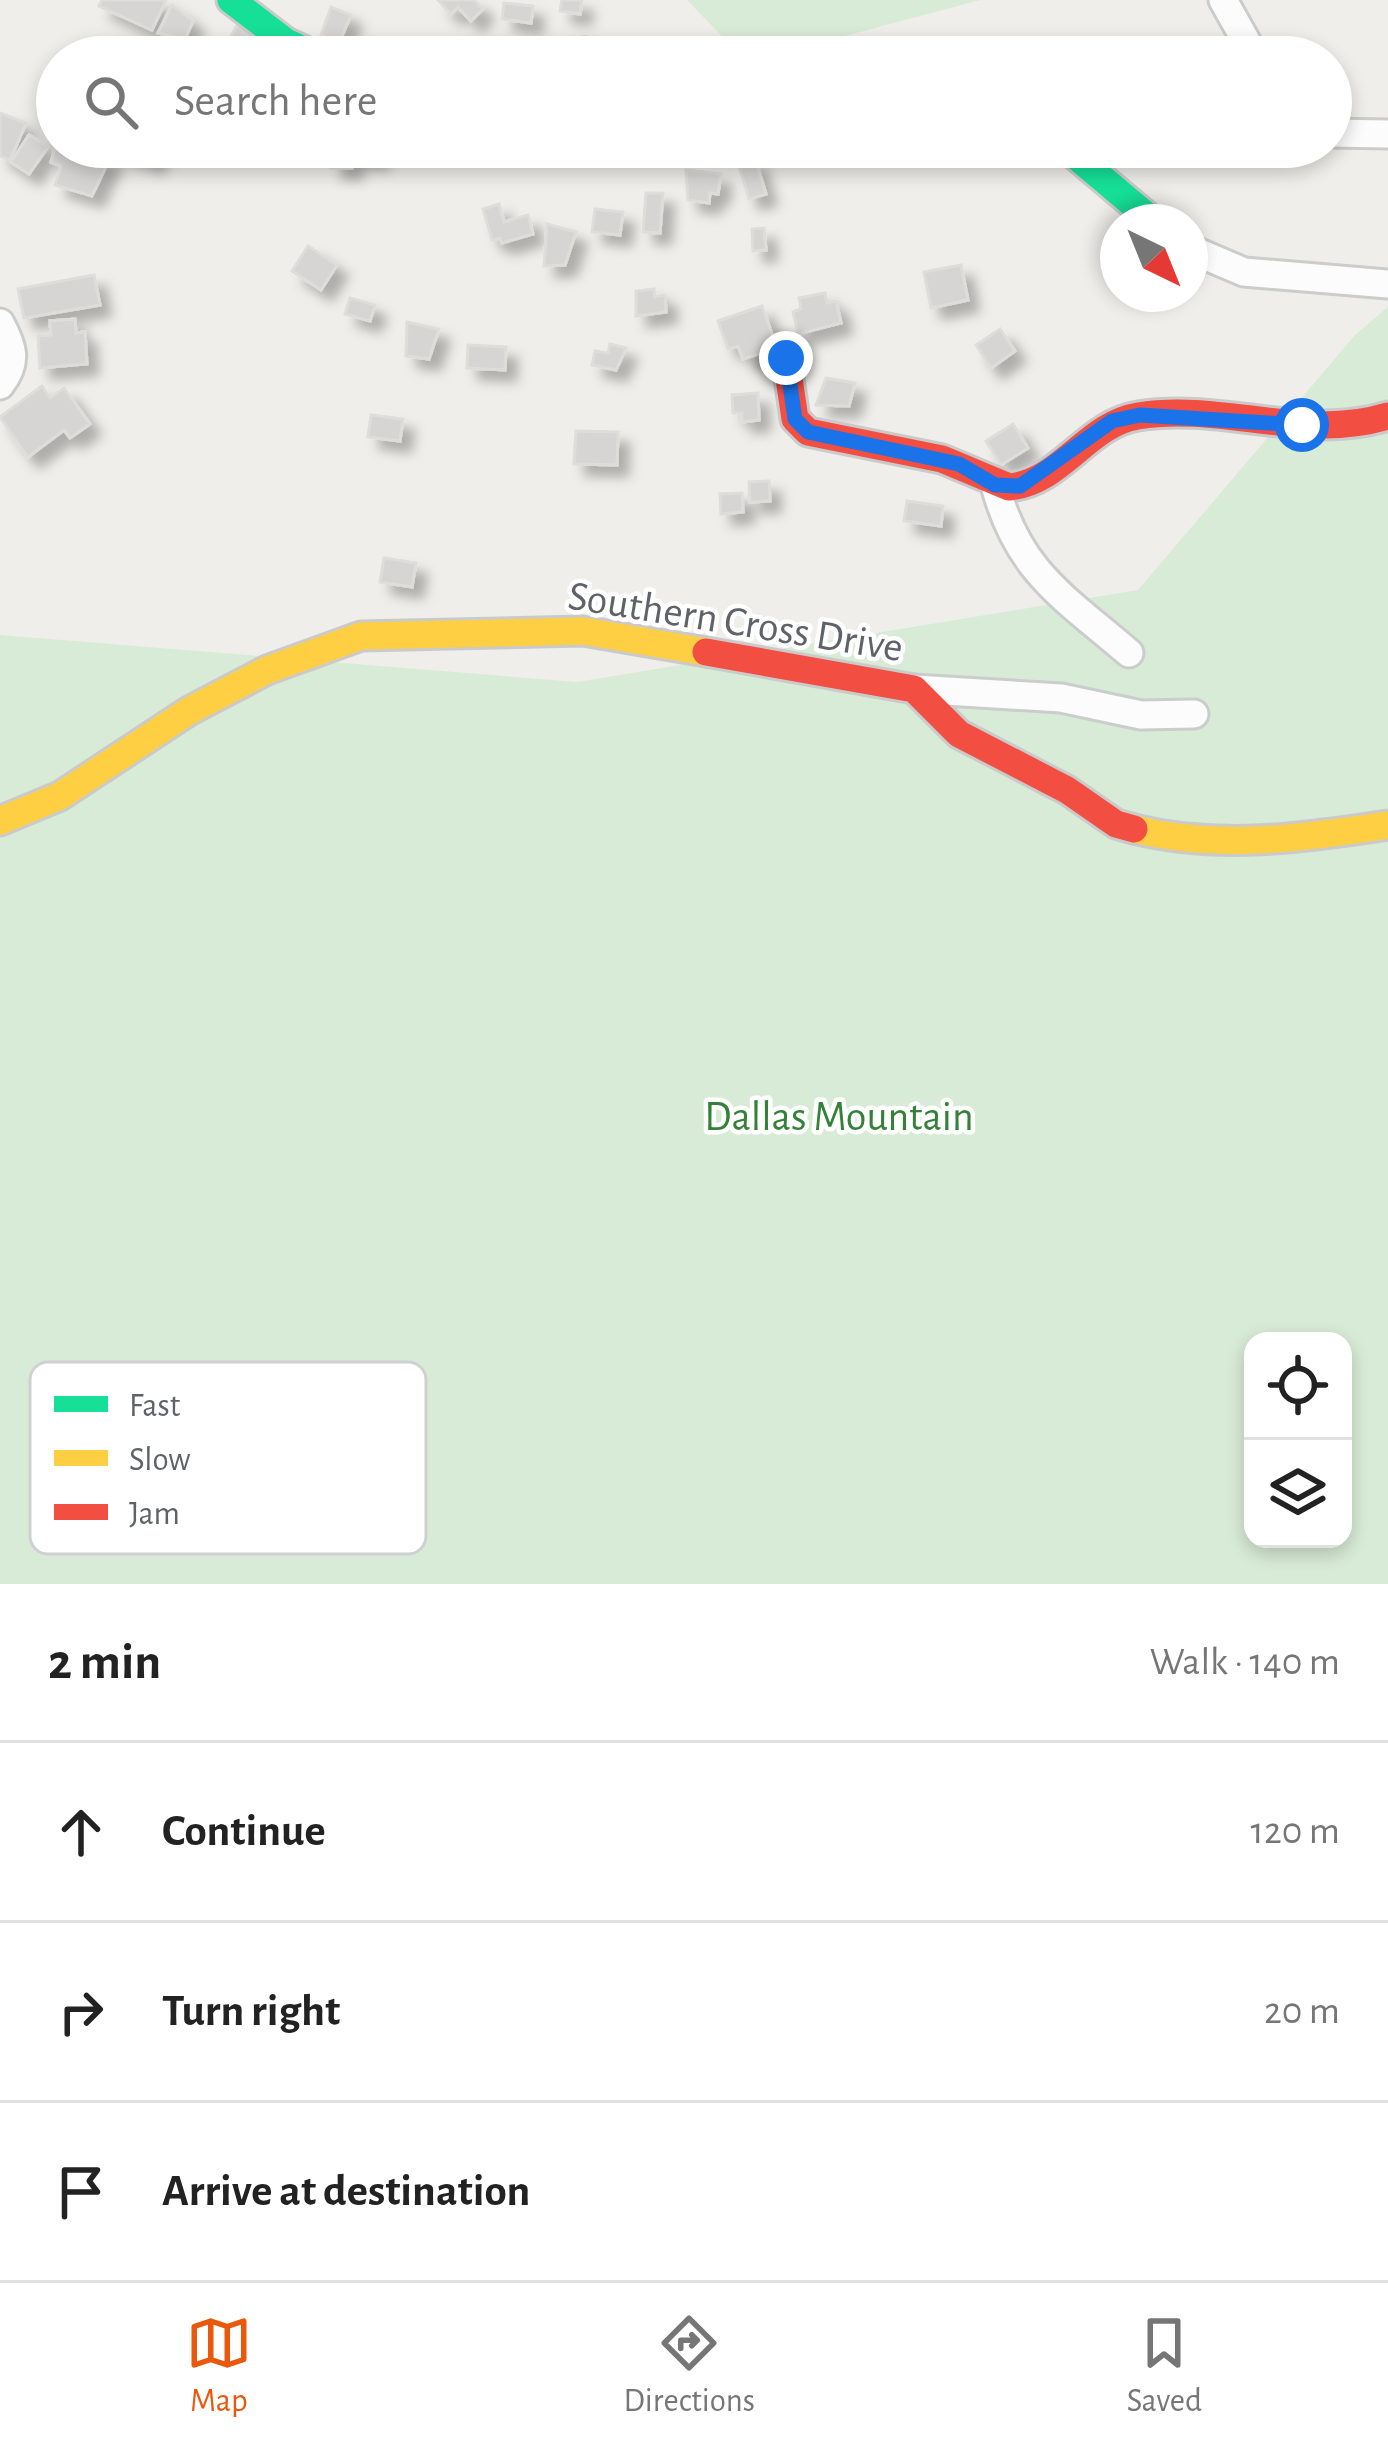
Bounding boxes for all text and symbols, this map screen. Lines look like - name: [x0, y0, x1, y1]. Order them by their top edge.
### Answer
- search box: [36, 36, 1352, 168]
- icon: search: [78, 69, 144, 135]
- text: Search here: [174, 79, 377, 124]
- north arrow: [1100, 204, 1208, 312]
- route end: [759, 331, 813, 385]
- route start: [1275, 398, 1329, 452]
- street label: Southern Cross Drive: [565, 575, 906, 669]
- park label: Dallas Mountain: [704, 1096, 974, 1138]
- map controls: [1244, 1332, 1352, 1548]
- button: locate: [1244, 1332, 1352, 1440]
- legend: [30, 1362, 426, 1554]
- text: Fast: [129, 1390, 181, 1423]
- button: layers: [1244, 1440, 1352, 1548]
- text: Slow: [129, 1444, 190, 1477]
- text: Jam: [129, 1498, 180, 1531]
- text: 2 min: [48, 1637, 161, 1688]
- text: Walk · 140 m: [1150, 1643, 1340, 1682]
- icon: ahead: [48, 1799, 114, 1865]
- text: Continue: [162, 1809, 326, 1854]
- text: 120 m: [1251, 1812, 1340, 1851]
- icon: right: [48, 1979, 114, 2045]
- text: Turn right: [162, 1989, 340, 2034]
- text: 20 m: [1264, 1992, 1340, 2031]
- icon: arrive: [48, 2159, 114, 2225]
- text: Arrive at destination: [162, 2169, 530, 2214]
- tab: Map: [186, 2310, 252, 2422]
- tab: Directions: [623, 2310, 755, 2422]
- tab: Saved: [1127, 2310, 1202, 2422]

